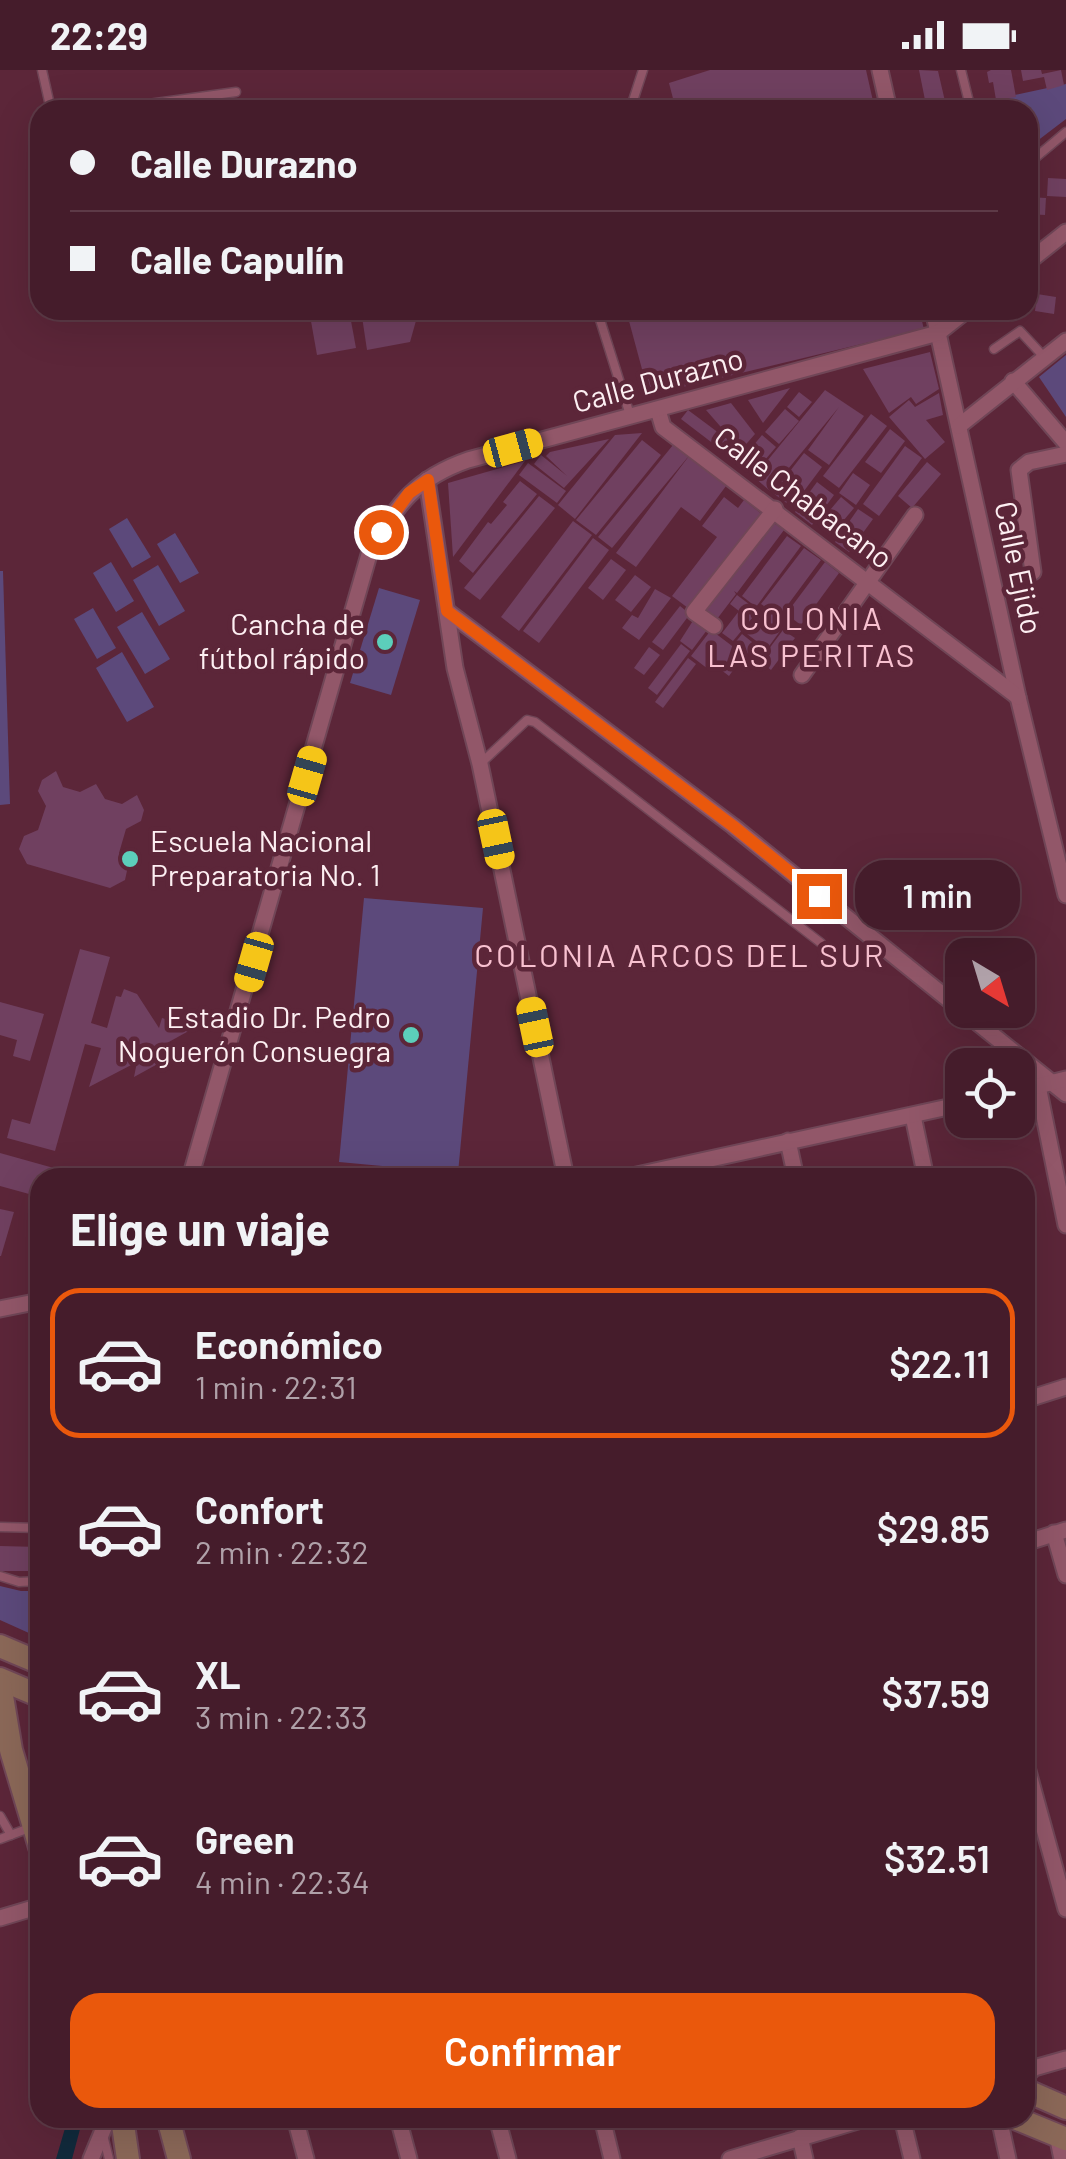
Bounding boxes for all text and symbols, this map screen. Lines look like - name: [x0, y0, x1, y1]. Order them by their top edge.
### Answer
- text: 22:29: [50, 12, 148, 58]
- text: Calle Durazno: [130, 140, 358, 186]
- text: Calle Capulín: [130, 236, 344, 282]
- street label: Calle Durazno: [568, 339, 747, 419]
- street label: Calle Chabacano: [708, 418, 900, 575]
- car: [480, 426, 546, 470]
- street label: Calle Ejido: [988, 498, 1052, 637]
- route start: [359, 510, 404, 555]
- district label: COLONIA LAS PERITAS: [707, 598, 917, 673]
- place label: Cancha de fútbol rápido: [199, 605, 365, 675]
- marker: Cancha de fútbol rápido: [374, 631, 396, 653]
- car: [284, 743, 330, 809]
- car: [475, 807, 517, 871]
- place label: Escuela Nacional Preparatoria No. 1: [150, 822, 380, 892]
- marker: Escuela Nacional Preparatoria No. 1: [119, 848, 141, 870]
- callout: 1 min: [854, 861, 1019, 931]
- route end: [797, 874, 842, 919]
- text: 1 min: [903, 876, 972, 914]
- car: [231, 929, 277, 995]
- district label: COLONIA ARCOS DEL SUR: [474, 935, 886, 973]
- north arrow: [945, 938, 1035, 1028]
- map controls: [945, 938, 1035, 1138]
- car: [514, 995, 556, 1059]
- place label: Estadio Dr. Pedro Noguerón Consuegra: [118, 998, 391, 1068]
- marker: Estadio Dr. Pedro Noguerón Consuegra: [400, 1024, 422, 1046]
- button: locate: [945, 1048, 1035, 1138]
- text: Elige un viaje: [70, 1201, 330, 1255]
- icon: car: [75, 1318, 165, 1408]
- text: Económico: [195, 1321, 383, 1367]
- text: $22.11: [889, 1340, 990, 1386]
- text: 1 min · 22:31: [195, 1367, 357, 1405]
- icon: car: [75, 1483, 165, 1573]
- text: Confort: [195, 1486, 324, 1532]
- text: $29.85: [877, 1505, 990, 1551]
- text: 2 min · 22:32: [195, 1532, 369, 1570]
- icon: car: [75, 1648, 165, 1738]
- text: XL: [195, 1651, 241, 1697]
- text: $37.59: [881, 1670, 990, 1716]
- text: 3 min · 22:33: [195, 1697, 367, 1735]
- icon: car: [75, 1813, 165, 1903]
- text: Green: [195, 1816, 295, 1862]
- text: $32.51: [884, 1835, 990, 1881]
- text: 4 min · 22:34: [195, 1862, 370, 1900]
- button: Confirmar: [70, 1993, 995, 2108]

